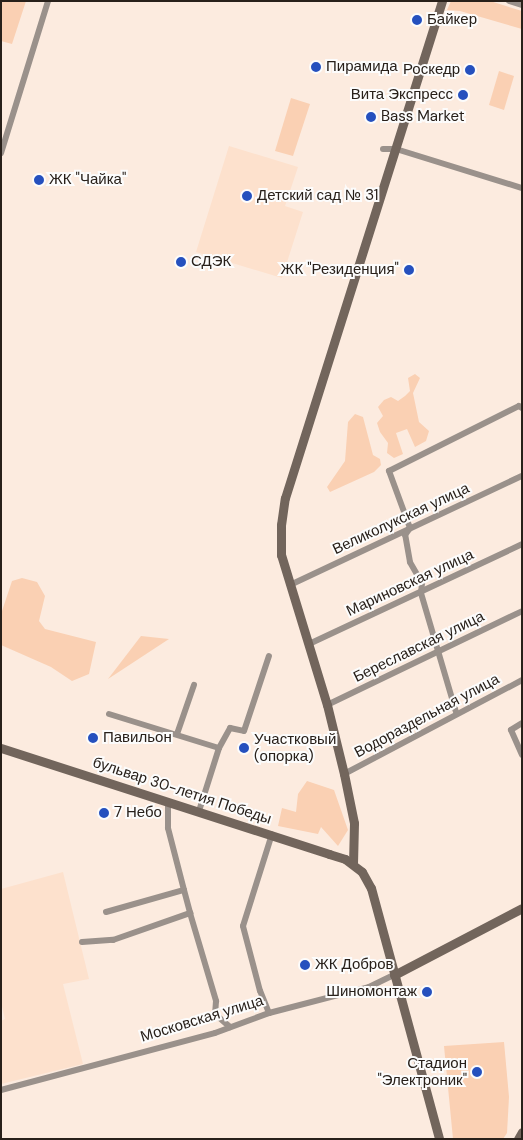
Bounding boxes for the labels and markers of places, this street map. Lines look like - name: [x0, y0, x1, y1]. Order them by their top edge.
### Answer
- place label: Байкер: [427, 11, 477, 29]
- marker: Байкер: [411, 14, 423, 26]
- place label: Пирамида: [326, 58, 398, 76]
- marker: Пирамида: [310, 61, 322, 73]
- place label: Роскедр: [403, 61, 460, 79]
- marker: Роскедр: [464, 64, 476, 76]
- place label: Вита Экспресс: [351, 86, 453, 104]
- marker: Вита Экспресс: [457, 89, 469, 101]
- place label: Bass Market: [381, 108, 465, 126]
- marker: Bass Market: [365, 111, 377, 123]
- place label: ЖК "Чайка": [49, 171, 126, 189]
- marker: ЖК "Чайка": [33, 174, 45, 186]
- place label: Детский сад № 31: [257, 187, 378, 205]
- marker: Детский сад № 31: [241, 190, 253, 202]
- place label: СДЭК: [191, 253, 231, 271]
- marker: СДЭК: [175, 256, 187, 268]
- place label: ЖК "Резиденция": [281, 261, 399, 279]
- marker: ЖК "Резиденция": [403, 264, 415, 276]
- place label: Павильон: [103, 729, 172, 747]
- place label: Участковый (опорка): [254, 730, 336, 765]
- marker: Павильон: [87, 732, 99, 744]
- marker: Участковый (опорка): [238, 742, 250, 754]
- place label: 7 Небо: [114, 804, 162, 822]
- marker: 7 Небо: [98, 807, 110, 819]
- place label: ЖК Добров: [315, 956, 393, 974]
- marker: ЖК Добров: [299, 959, 311, 971]
- place label: Шиномонтаж: [326, 983, 417, 1001]
- marker: Шиномонтаж: [421, 986, 433, 998]
- place label: Стадион "Электроник": [377, 1054, 467, 1089]
- marker: Стадион "Электроник": [471, 1066, 483, 1078]

